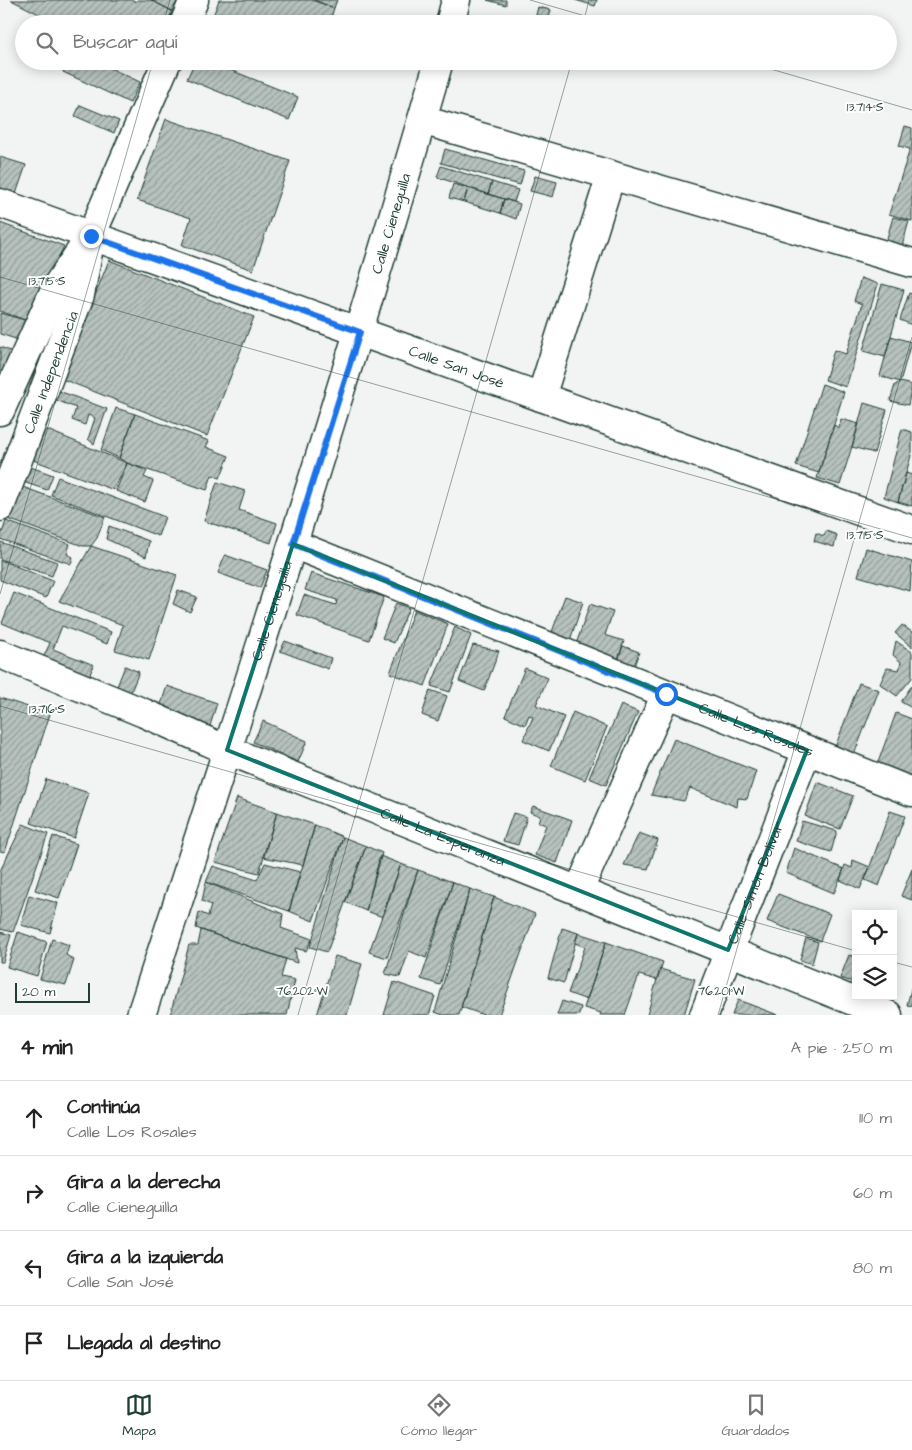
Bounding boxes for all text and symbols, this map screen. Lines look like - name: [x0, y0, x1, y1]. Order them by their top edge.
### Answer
- search box: [15, 15, 897, 70]
- icon: search: [33, 29, 61, 57]
- text: Buscar aquí: [73, 29, 177, 56]
- text: 13.714°S: [847, 99, 884, 116]
- street label: Calle Cieneguilla: [366, 171, 416, 276]
- route end: [80, 225, 103, 248]
- text: 13.715°S: [28, 273, 66, 290]
- street label: Calle Independencia: [18, 308, 84, 437]
- street label: Calle San José: [406, 340, 507, 393]
- text: 13.715°S: [846, 527, 884, 544]
- street label: Calle Cieneguilla: [246, 558, 297, 663]
- route start: [655, 683, 678, 706]
- street label: Calle Los Rosales: [696, 697, 817, 762]
- text: 13.716°S: [29, 701, 65, 718]
- street label: Calle La Esperanza: [377, 802, 509, 871]
- street label: Calle Simón Bolívar: [722, 818, 789, 947]
- map controls: [852, 910, 897, 1000]
- button: locate: [852, 910, 897, 955]
- button: layers: [852, 955, 897, 1000]
- scale bar: [15, 980, 90, 1003]
- text: 20 m: [22, 982, 55, 1002]
- text: 76.202°W: [276, 983, 329, 1000]
- text: 76.201°W: [698, 983, 745, 1000]
- text: 4 min: [20, 1033, 73, 1062]
- text: A pie · 250 m: [791, 1037, 892, 1059]
- text: Continúa: [67, 1094, 140, 1121]
- icon: ahead: [20, 1104, 48, 1132]
- text: 110 m: [859, 1107, 892, 1129]
- text: Calle Los Rosales: [67, 1121, 197, 1143]
- text: Gira a la derecha: [67, 1169, 220, 1196]
- icon: right: [20, 1179, 48, 1207]
- text: 60 m: [853, 1182, 892, 1204]
- text: Calle Cieneguilla: [67, 1196, 178, 1218]
- text: Gira a la izquierda: [67, 1244, 223, 1271]
- icon: left: [20, 1254, 48, 1282]
- text: 80 m: [853, 1257, 892, 1279]
- text: Calle San José: [67, 1271, 174, 1293]
- icon: arrive: [20, 1329, 48, 1357]
- text: Llegada al destino: [67, 1330, 220, 1357]
- tab: Mapa: [122, 1391, 156, 1441]
- tab: Cómo llegar: [401, 1391, 477, 1441]
- tab: Guardados: [722, 1391, 790, 1441]

